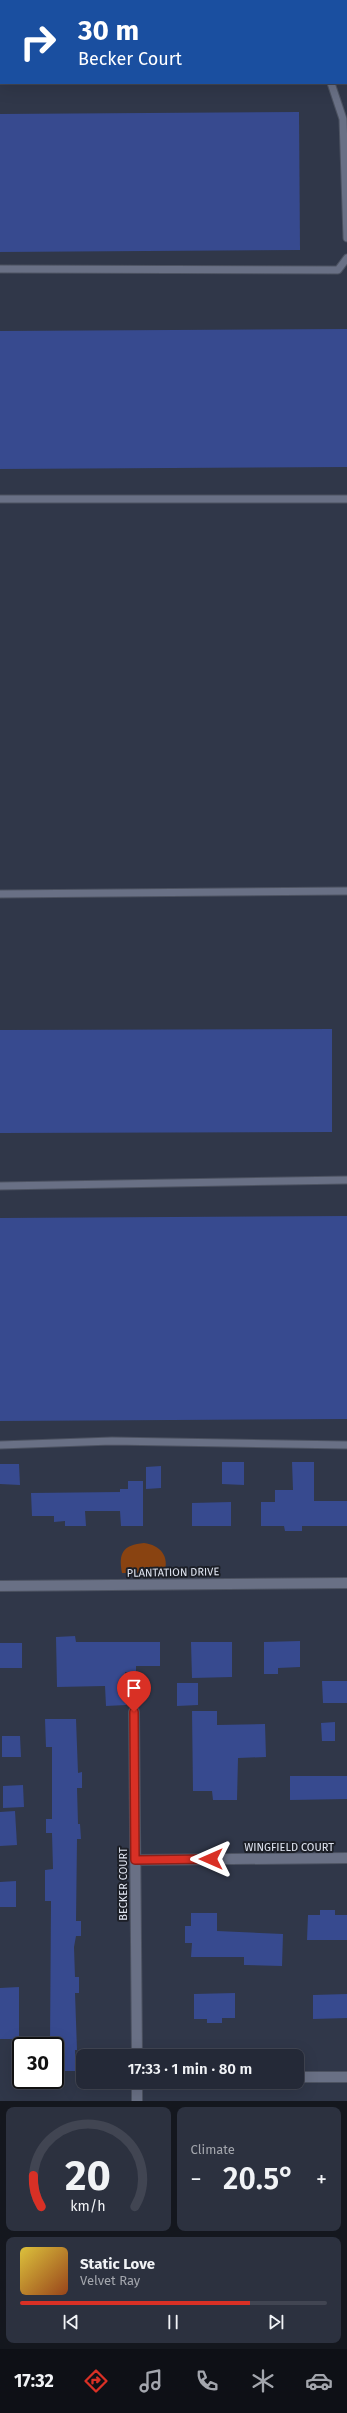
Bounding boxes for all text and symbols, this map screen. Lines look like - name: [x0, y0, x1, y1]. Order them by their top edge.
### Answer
- text: 30 m: [78, 14, 139, 47]
- icon: right: [12, 16, 64, 68]
- text: Becker Court: [78, 48, 182, 70]
- street label: PLANTATION DRIVE: [127, 1565, 219, 1580]
- pin: [117, 1671, 151, 1712]
- icon: arrive: [123, 1677, 145, 1699]
- position arrow: [190, 1838, 232, 1880]
- street label: WINGFIELD COURT: [244, 1841, 334, 1854]
- street label: BECKER COURT: [117, 1847, 130, 1921]
- speed limit sign: 30: [12, 2037, 64, 2089]
- text: 17:33 · 1 min · 80 m: [128, 2060, 252, 2078]
- text: Climate: [191, 2142, 235, 2157]
- text: 20: [65, 2151, 111, 2201]
- text: 20.5°: [223, 2161, 294, 2197]
- text: −: [191, 2166, 202, 2193]
- text: +: [316, 2166, 327, 2193]
- text: km/h: [71, 2198, 106, 2215]
- text: Static Love: [80, 2255, 155, 2273]
- text: Velvet Ray: [80, 2273, 140, 2288]
- icon: previous: [60, 2311, 82, 2333]
- icon: pause: [162, 2311, 184, 2333]
- icon: next: [265, 2311, 287, 2333]
- icon: directions: [82, 2367, 110, 2395]
- icon: music: [137, 2367, 165, 2395]
- icon: phone: [193, 2367, 221, 2395]
- icon: climate: [249, 2367, 277, 2395]
- icon: car: [305, 2367, 333, 2395]
- text: 17:32: [14, 2370, 54, 2392]

